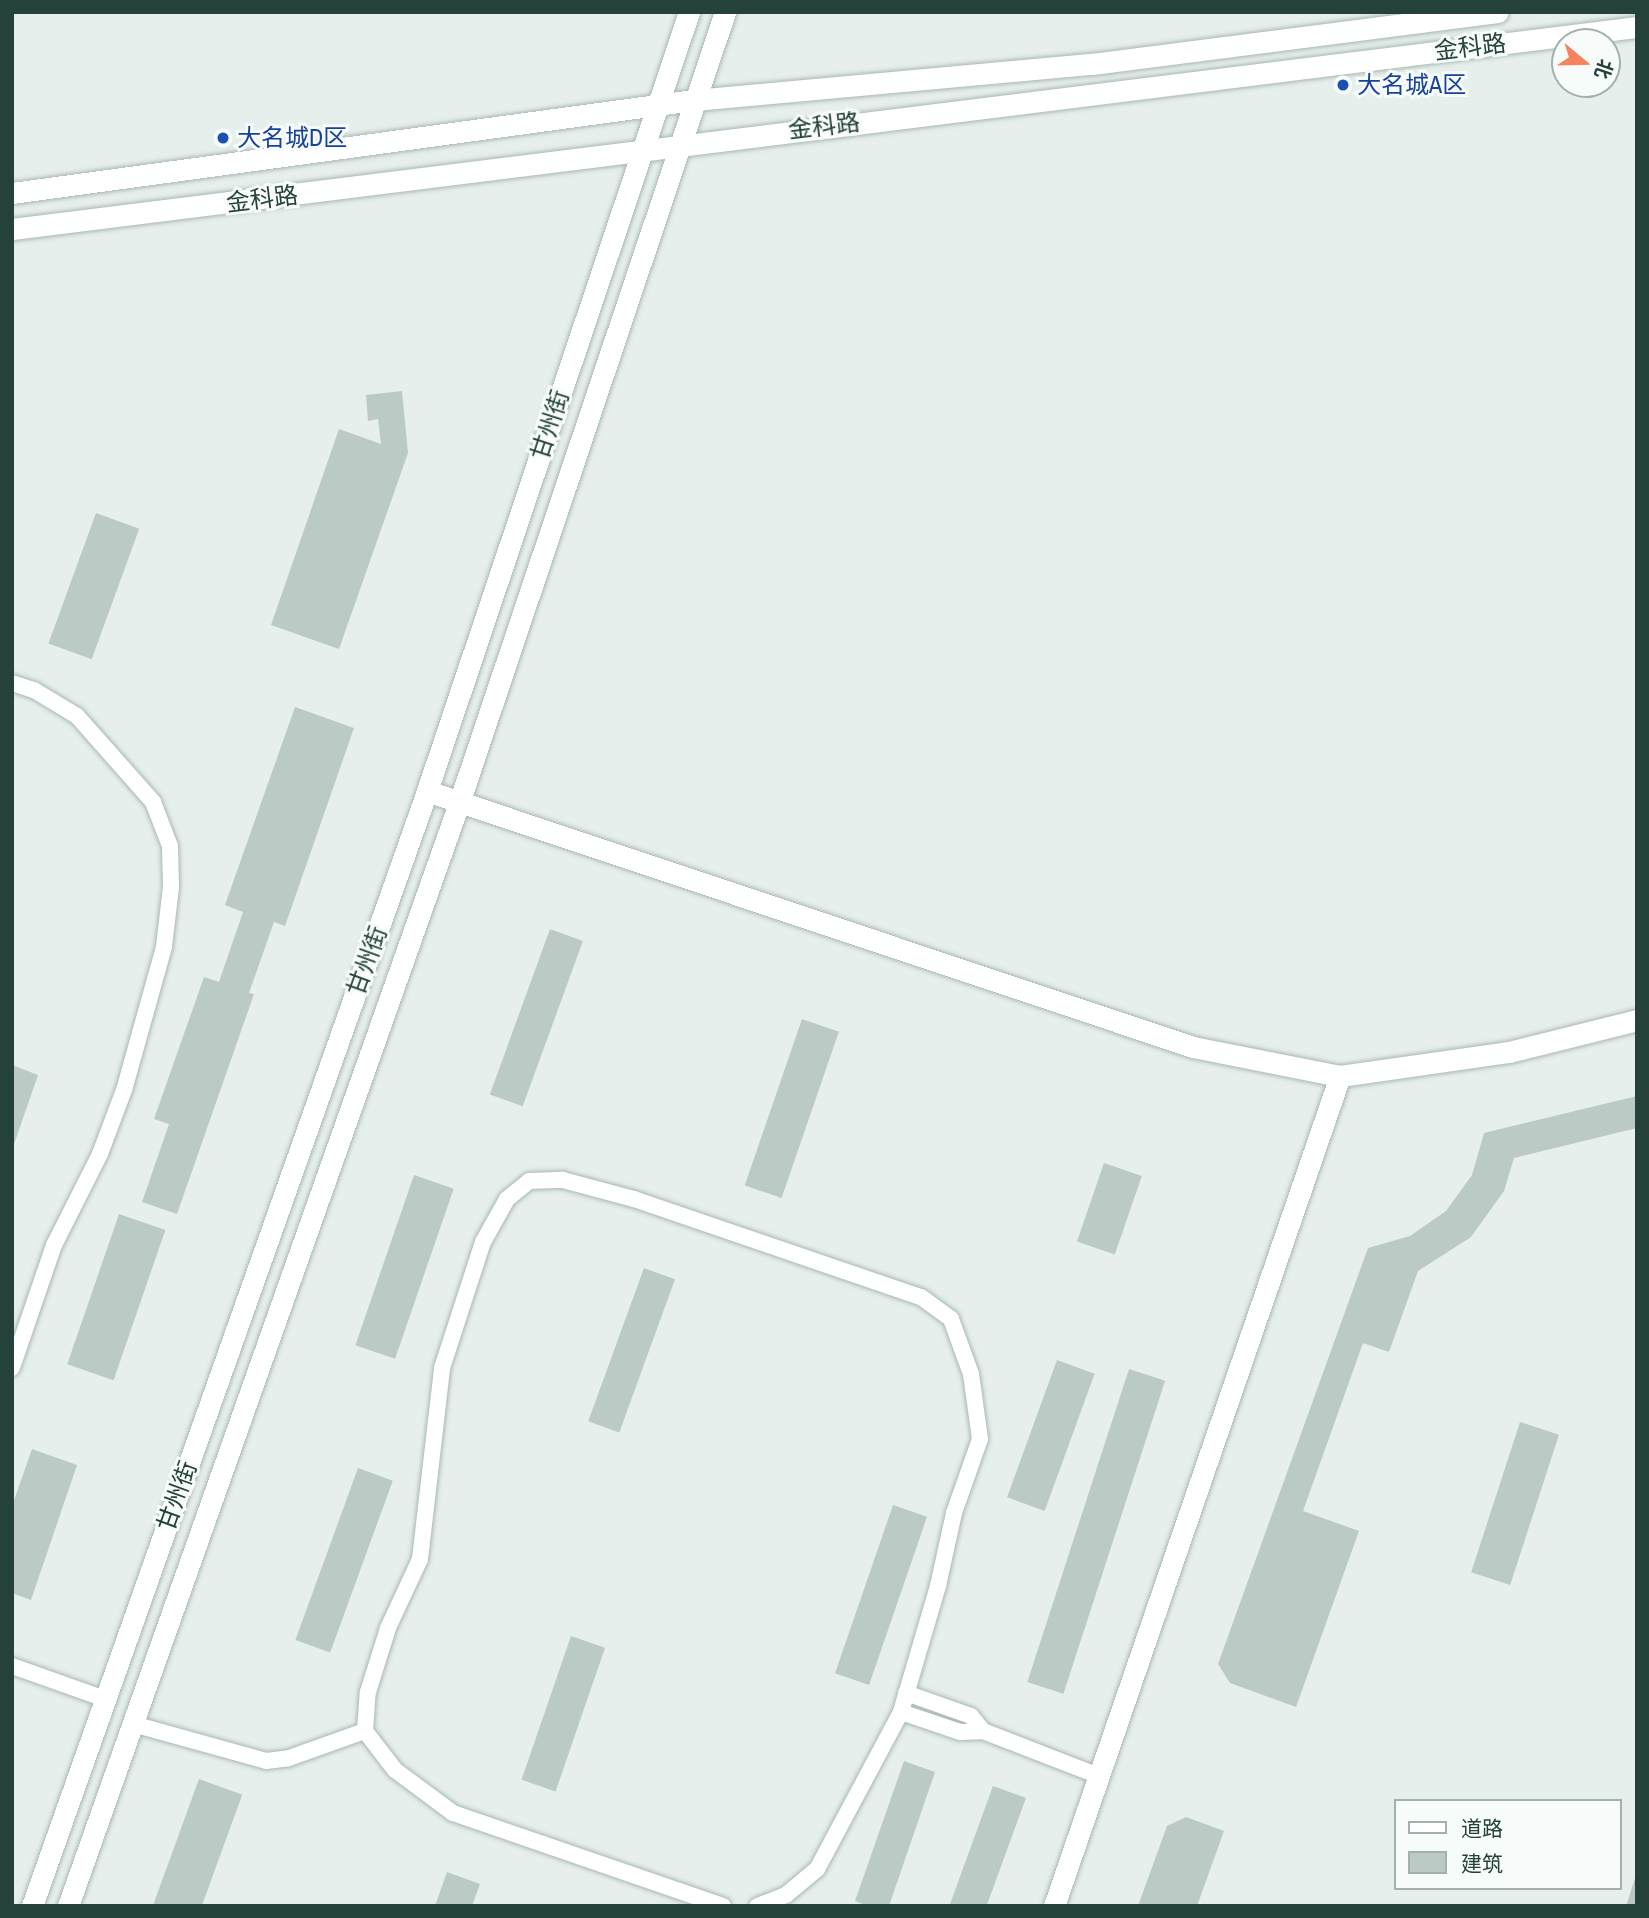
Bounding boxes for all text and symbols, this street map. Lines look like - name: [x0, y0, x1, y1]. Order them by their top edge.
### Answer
- street label: 金科路: [1433, 28, 1507, 66]
- north arrow: [1551, 28, 1621, 98]
- text: 北: [1589, 56, 1619, 82]
- place label: 大名城A区: [1357, 71, 1466, 99]
- marker: 大名城A区: [1335, 77, 1351, 93]
- street label: 金科路: [787, 107, 861, 145]
- place label: 大名城D区: [237, 124, 347, 152]
- marker: 大名城D区: [215, 130, 231, 146]
- street label: 金科路: [225, 180, 299, 218]
- street label: 甘州街: [525, 386, 575, 464]
- street label: 甘州街: [341, 922, 393, 1000]
- street label: 甘州街: [151, 1457, 203, 1535]
- legend: [1394, 1799, 1621, 1890]
- text: 道路: [1461, 1814, 1503, 1843]
- text: 建筑: [1461, 1849, 1503, 1878]

